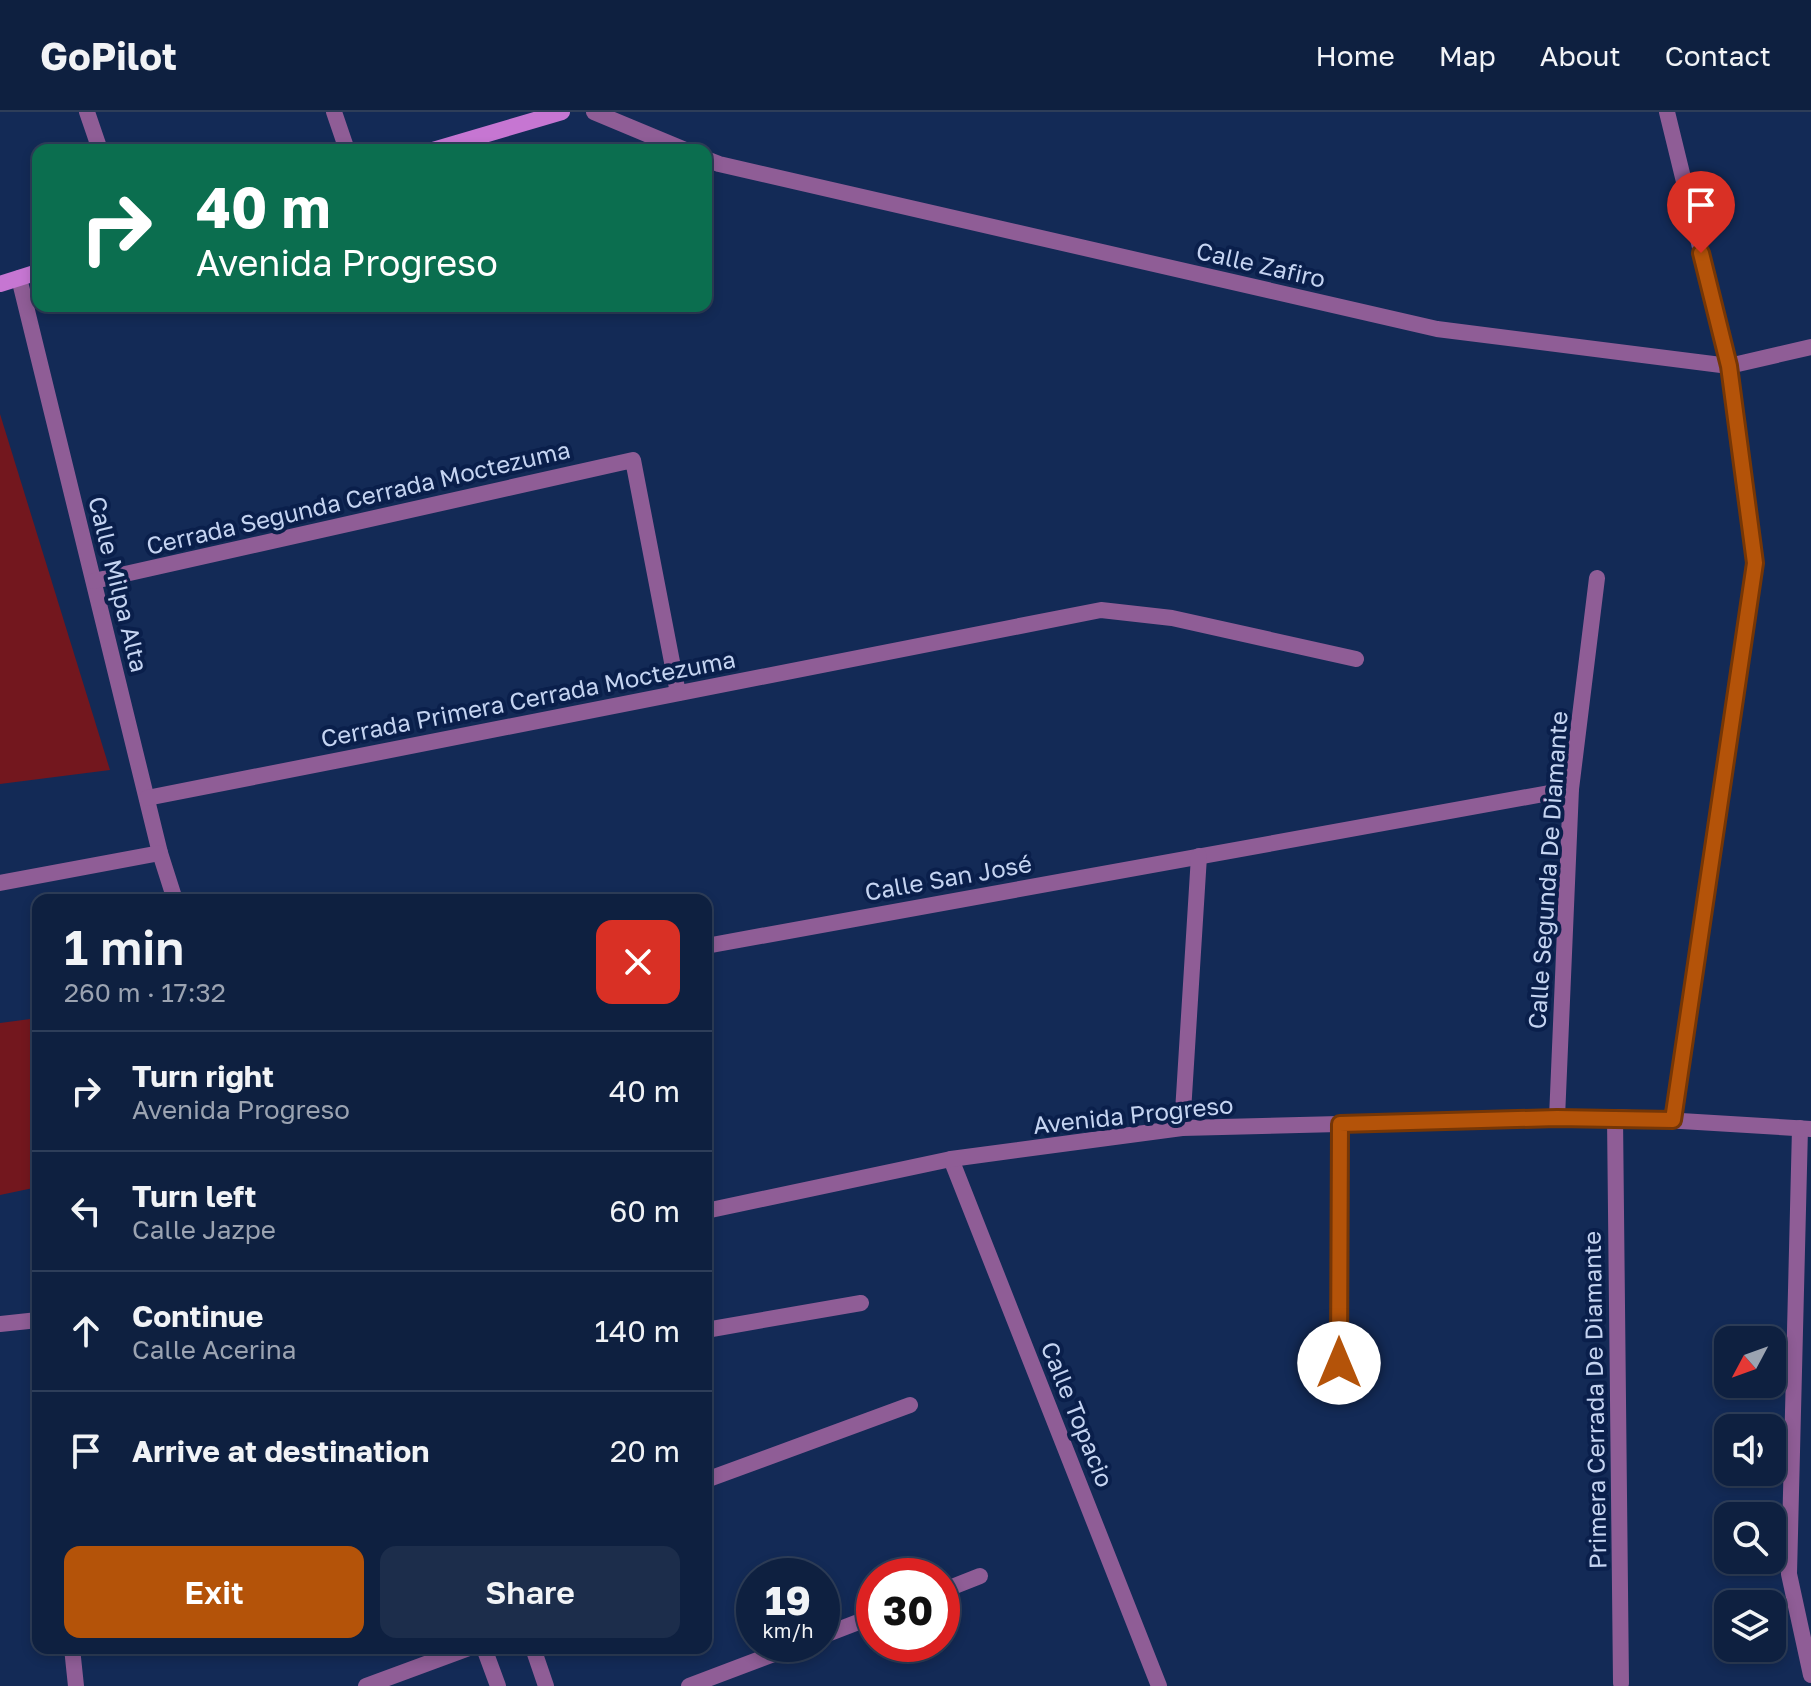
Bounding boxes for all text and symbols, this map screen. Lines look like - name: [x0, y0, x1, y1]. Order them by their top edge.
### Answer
- text: GoPilot: [40, 33, 177, 78]
- text: Home: [1316, 39, 1395, 72]
- text: Map: [1439, 39, 1496, 72]
- text: About: [1540, 39, 1621, 72]
- text: Contact: [1665, 39, 1771, 72]
- pin: [1667, 171, 1735, 253]
- text: 40 m: [196, 173, 330, 240]
- icon: right: [64, 176, 168, 280]
- icon: arrive: [1679, 183, 1723, 227]
- street label: Calle Zafiro: [1194, 235, 1328, 293]
- text: Avenida Progreso: [196, 241, 498, 284]
- street label: Cerrada Segunda Cerrada Moctezuma: [143, 434, 573, 560]
- street label: Calle Milpa Alta: [83, 493, 155, 675]
- street label: Cerrada Primera Cerrada Moctezuma: [318, 644, 738, 752]
- street label: Calle Segunda De Diamante: [1521, 710, 1573, 1030]
- street label: Calle San José: [862, 848, 1034, 906]
- text: 1 min: [64, 918, 184, 976]
- button: close: [596, 920, 680, 1004]
- text: 260 m · 17:32: [64, 977, 226, 1008]
- text: Turn right: [132, 1058, 274, 1094]
- icon: right: [64, 1069, 108, 1113]
- text: 40 m: [609, 1073, 680, 1109]
- street label: Avenida Progreso: [1031, 1089, 1235, 1139]
- text: Avenida Progreso: [132, 1094, 350, 1125]
- text: Turn left: [132, 1178, 257, 1214]
- icon: left: [64, 1189, 108, 1233]
- text: 60 m: [609, 1193, 680, 1229]
- text: Calle Jazpe: [132, 1214, 276, 1245]
- street label: Primera Cerrada De Diamante: [1577, 1231, 1611, 1569]
- text: Continue: [132, 1298, 263, 1334]
- icon: ahead: [64, 1309, 108, 1353]
- text: 140 m: [595, 1313, 680, 1349]
- position arrow: [1297, 1321, 1381, 1405]
- north arrow: [1714, 1326, 1786, 1398]
- map controls: [1714, 1326, 1786, 1662]
- text: Calle Acerina: [132, 1334, 297, 1365]
- street label: Calle Topacio: [1036, 1337, 1120, 1491]
- button: sound: [1714, 1414, 1786, 1486]
- icon: arrive: [64, 1429, 108, 1473]
- text: Arrive at destination: [132, 1433, 429, 1469]
- text: 20 m: [610, 1433, 680, 1469]
- button: search: [1714, 1502, 1786, 1574]
- button: Exit: [64, 1546, 364, 1638]
- button: Share: [380, 1546, 680, 1638]
- speed limit sign: 30: [856, 1558, 960, 1662]
- text: 19: [765, 1576, 811, 1624]
- button: layers: [1714, 1590, 1786, 1662]
- text: km/h: [763, 1618, 813, 1642]

